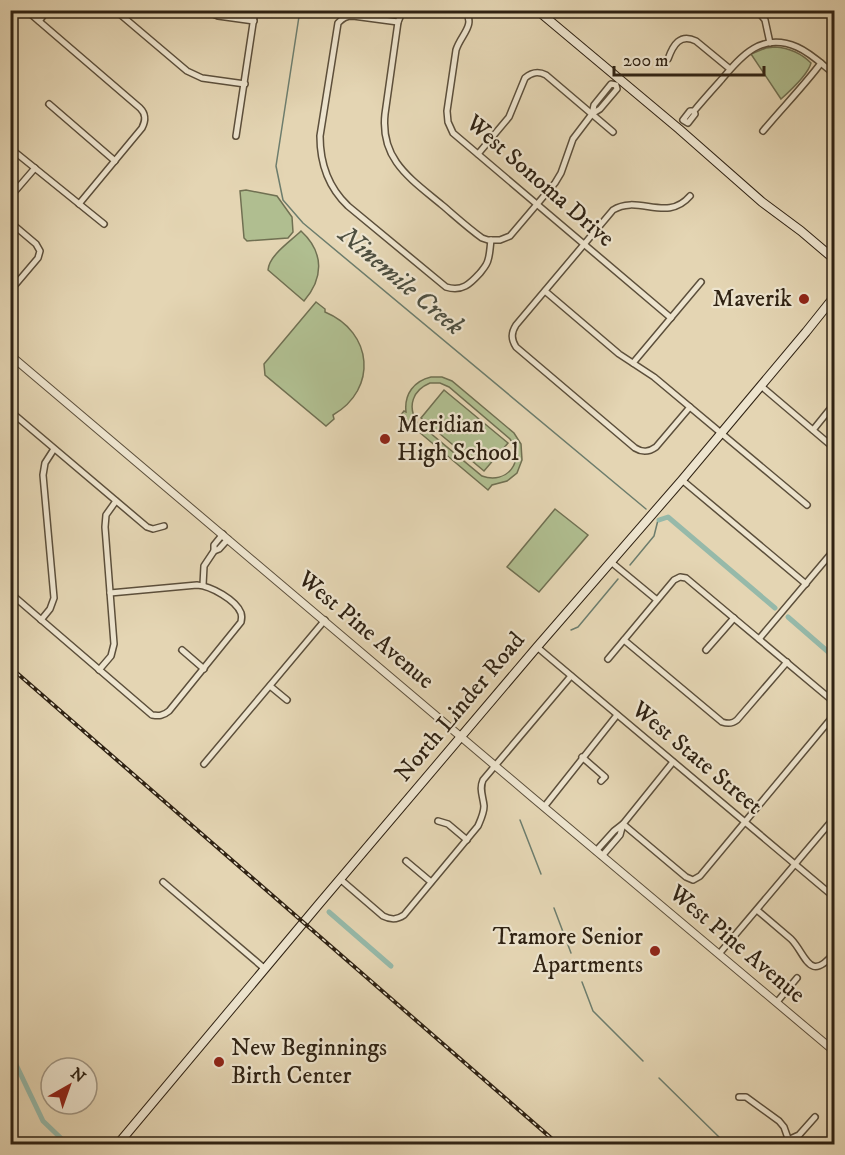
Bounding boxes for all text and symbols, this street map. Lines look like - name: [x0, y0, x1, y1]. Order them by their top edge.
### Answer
- scale bar: [614, 39, 764, 77]
- text: 200 m: [623, 50, 669, 72]
- street label: West Sonoma Drive: [459, 108, 620, 254]
- water label: Ninemile Creek: [330, 218, 471, 343]
- place label: Maverik: [713, 284, 792, 314]
- marker: Maverik: [797, 292, 811, 306]
- place label: Meridian High School: [397, 410, 519, 468]
- marker: Meridian High School: [378, 432, 392, 446]
- street label: West Pine Avenue: [291, 564, 440, 696]
- street label: North Linder Road: [388, 626, 532, 788]
- street label: West State Street: [625, 694, 769, 822]
- street label: West Pine Avenue: [662, 878, 811, 1010]
- place label: Tramore Senior Apartments: [493, 922, 643, 980]
- marker: Tramore Senior Apartments: [648, 944, 662, 958]
- place label: New Beginnings Birth Center: [231, 1033, 387, 1091]
- marker: New Beginnings Birth Center: [212, 1055, 226, 1069]
- north arrow: [39, 1056, 99, 1116]
- text: N: [67, 1063, 89, 1087]

